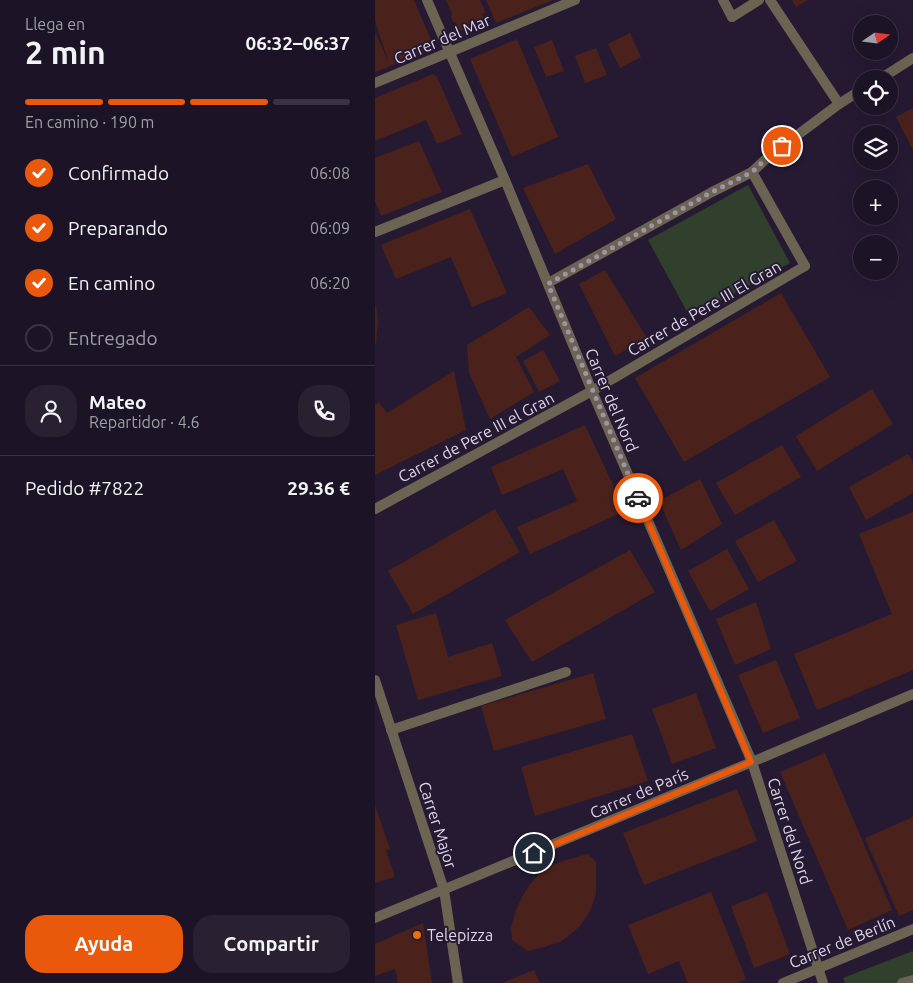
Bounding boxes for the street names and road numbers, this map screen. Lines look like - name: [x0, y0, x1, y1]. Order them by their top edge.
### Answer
- street label: Carrer del Mar: [391, 11, 493, 67]
- street label: Carrer de Pere III El Gran: [624, 257, 784, 359]
- street label: Carrer del Nord: [582, 345, 642, 455]
- street label: Carrer de Pere III el Gran: [395, 388, 557, 486]
- street label: Carrer de París: [587, 764, 691, 822]
- street label: Carrer del Nord: [764, 775, 816, 887]
- street label: Carrer Major: [416, 779, 460, 871]
- street label: Carrer de Berlín: [786, 913, 898, 971]

